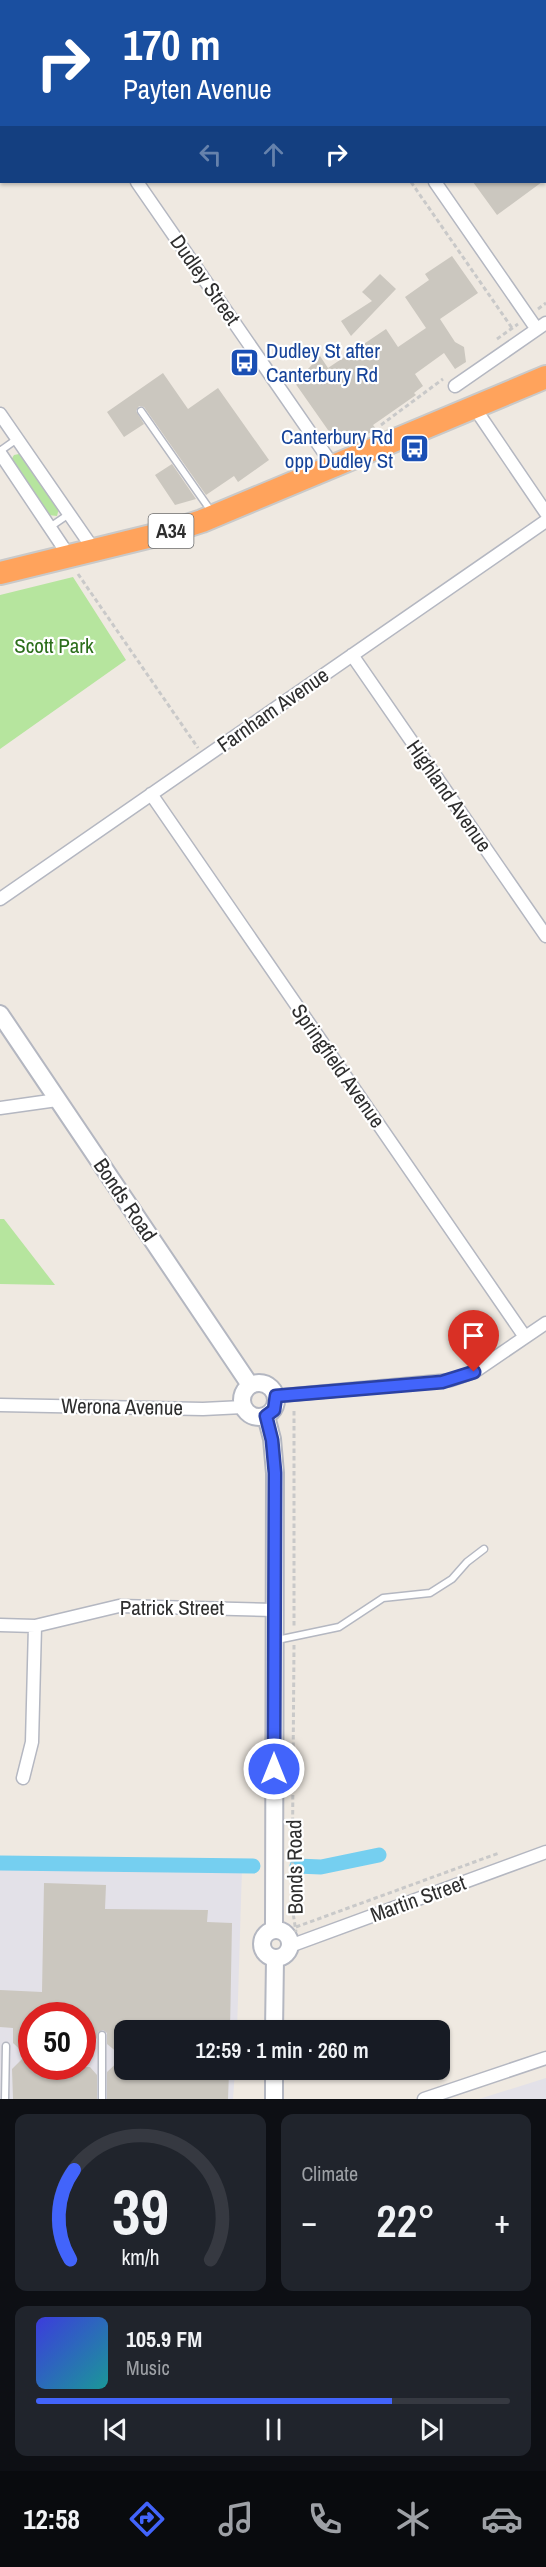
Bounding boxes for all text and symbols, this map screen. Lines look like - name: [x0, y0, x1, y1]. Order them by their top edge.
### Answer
- text: 170 m: [123, 17, 221, 73]
- icon: right: [24, 24, 102, 102]
- text: Payten Avenue: [123, 71, 272, 107]
- icon: left: [194, 138, 227, 171]
- icon: ahead: [257, 138, 290, 171]
- icon: right: [320, 138, 353, 171]
- street label: Dudley Street: [164, 229, 247, 331]
- place label: Dudley St after Canterbury Rd: [266, 336, 380, 389]
- bus stop icon: Dudley St after Canterbury Rd: [229, 347, 261, 379]
- place label: Canterbury Rd opp Dudley St: [281, 422, 393, 475]
- bus stop icon: Canterbury Rd opp Dudley St: [398, 433, 430, 465]
- road number: A34: [148, 514, 194, 548]
- park label: Scott Park: [14, 631, 94, 660]
- street label: Farnham Avenue: [211, 660, 334, 759]
- street label: Highland Avenue: [400, 734, 499, 858]
- street label: Springfield Avenue: [285, 998, 392, 1134]
- street label: Bonds Road: [87, 1152, 164, 1247]
- pin: [448, 1310, 499, 1372]
- icon: arrive: [457, 1319, 490, 1352]
- street label: Werona Avenue: [61, 1391, 183, 1422]
- street label: Patrick Street: [120, 1593, 224, 1622]
- position arrow: [242, 1737, 306, 1801]
- street label: Bonds Road: [279, 1819, 310, 1915]
- street label: Martin Street: [366, 1868, 470, 1929]
- speed limit sign: 50: [18, 2002, 96, 2080]
- text: 12:59 · 1 min · 260 m: [195, 2035, 369, 2065]
- text: Climate: [302, 2160, 358, 2187]
- text: 39: [112, 2169, 169, 2253]
- text: 22°: [376, 2190, 435, 2251]
- text: −: [302, 2199, 317, 2243]
- text: +: [494, 2199, 510, 2243]
- text: km/h: [121, 2243, 159, 2272]
- text: 105.9 FM: [126, 2324, 202, 2354]
- text: Music: [126, 2354, 170, 2381]
- icon: previous: [99, 2413, 132, 2446]
- icon: pause: [257, 2413, 290, 2446]
- icon: next: [415, 2413, 448, 2446]
- icon: directions: [126, 2498, 168, 2540]
- icon: music: [215, 2498, 257, 2540]
- icon: phone: [304, 2498, 346, 2540]
- icon: climate: [392, 2498, 434, 2540]
- icon: car: [481, 2498, 523, 2540]
- text: 12:58: [23, 2501, 80, 2537]

